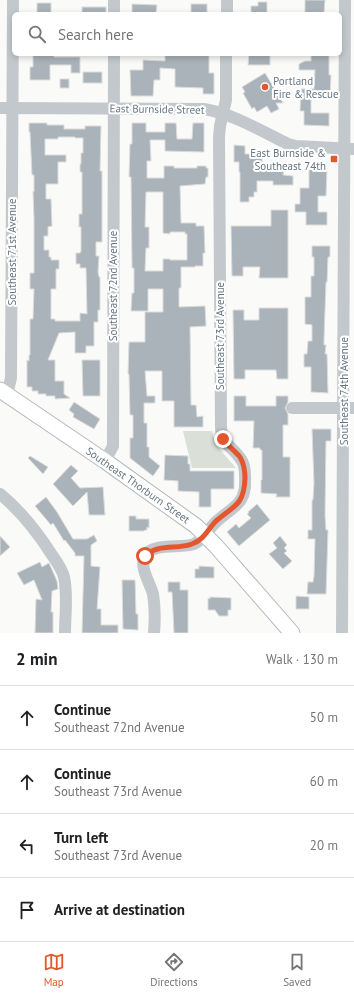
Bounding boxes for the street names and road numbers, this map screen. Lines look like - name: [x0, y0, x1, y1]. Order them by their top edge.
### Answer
- street label: East Burnside Street: [109, 101, 205, 117]
- street label: Southeast 71st Avenue: [5, 198, 19, 306]
- street label: Southeast 72nd Avenue: [106, 230, 120, 341]
- street label: Southeast 73rd Avenue: [213, 281, 227, 390]
- street label: Southeast 74th Avenue: [337, 336, 351, 445]
- street label: Southeast Thorburn Street: [83, 444, 193, 526]

